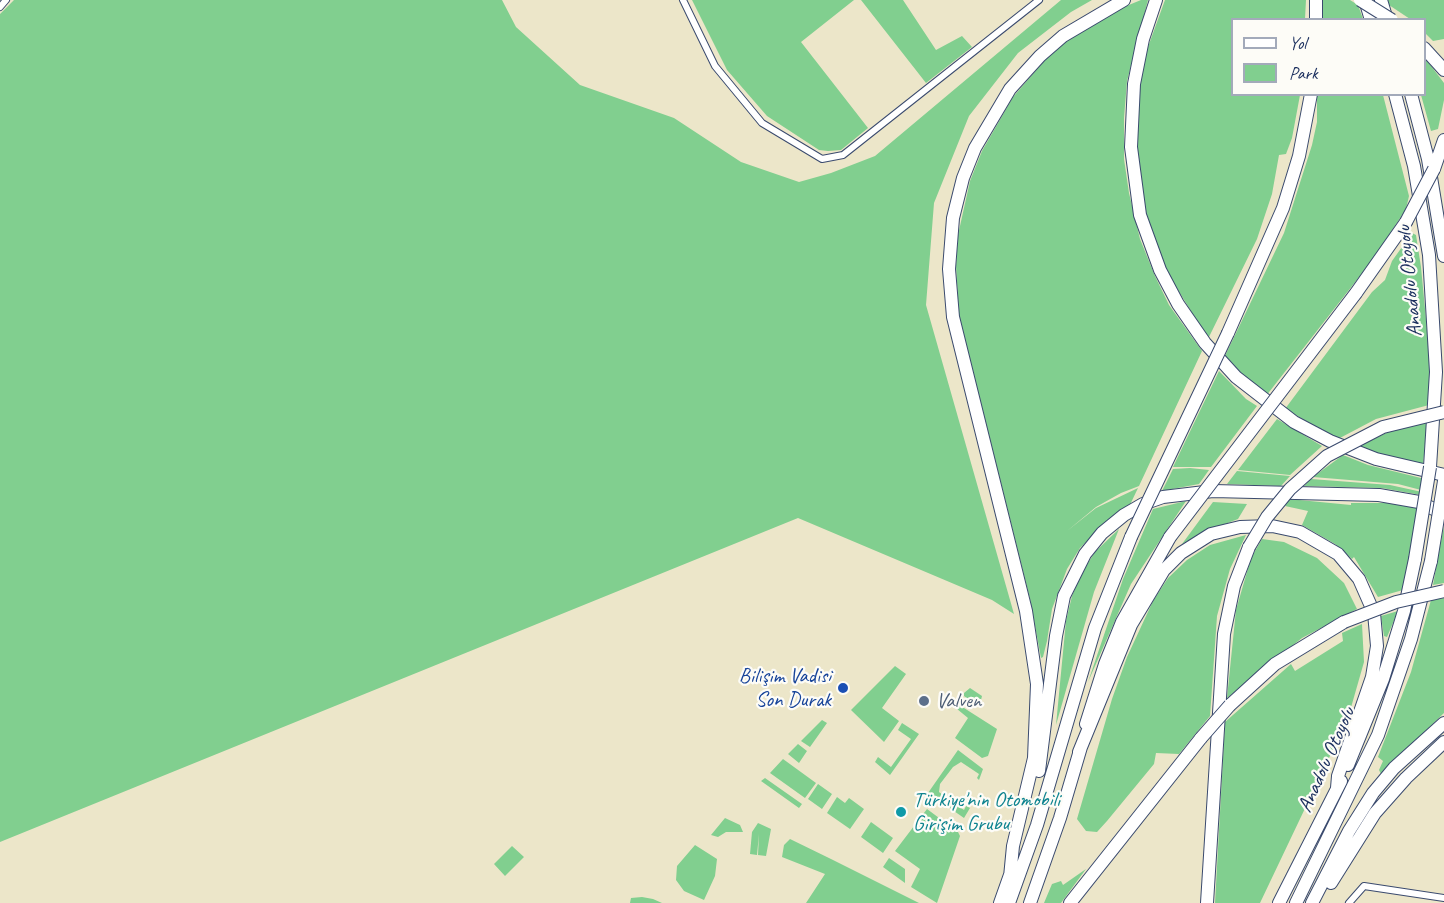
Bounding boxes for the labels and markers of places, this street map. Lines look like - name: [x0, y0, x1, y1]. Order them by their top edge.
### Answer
- place label: Bilişim Vadisi Son Durak: [739, 663, 831, 713]
- marker: Bilişim Vadisi Son Durak: [836, 681, 850, 695]
- place label: Valven: [936, 688, 981, 714]
- marker: Valven: [917, 694, 931, 708]
- place label: Türkiye'nin Otomobili Girişim Grubu: [913, 787, 1060, 837]
- marker: Türkiye'nin Otomobili Girişim Grubu: [894, 805, 908, 819]

